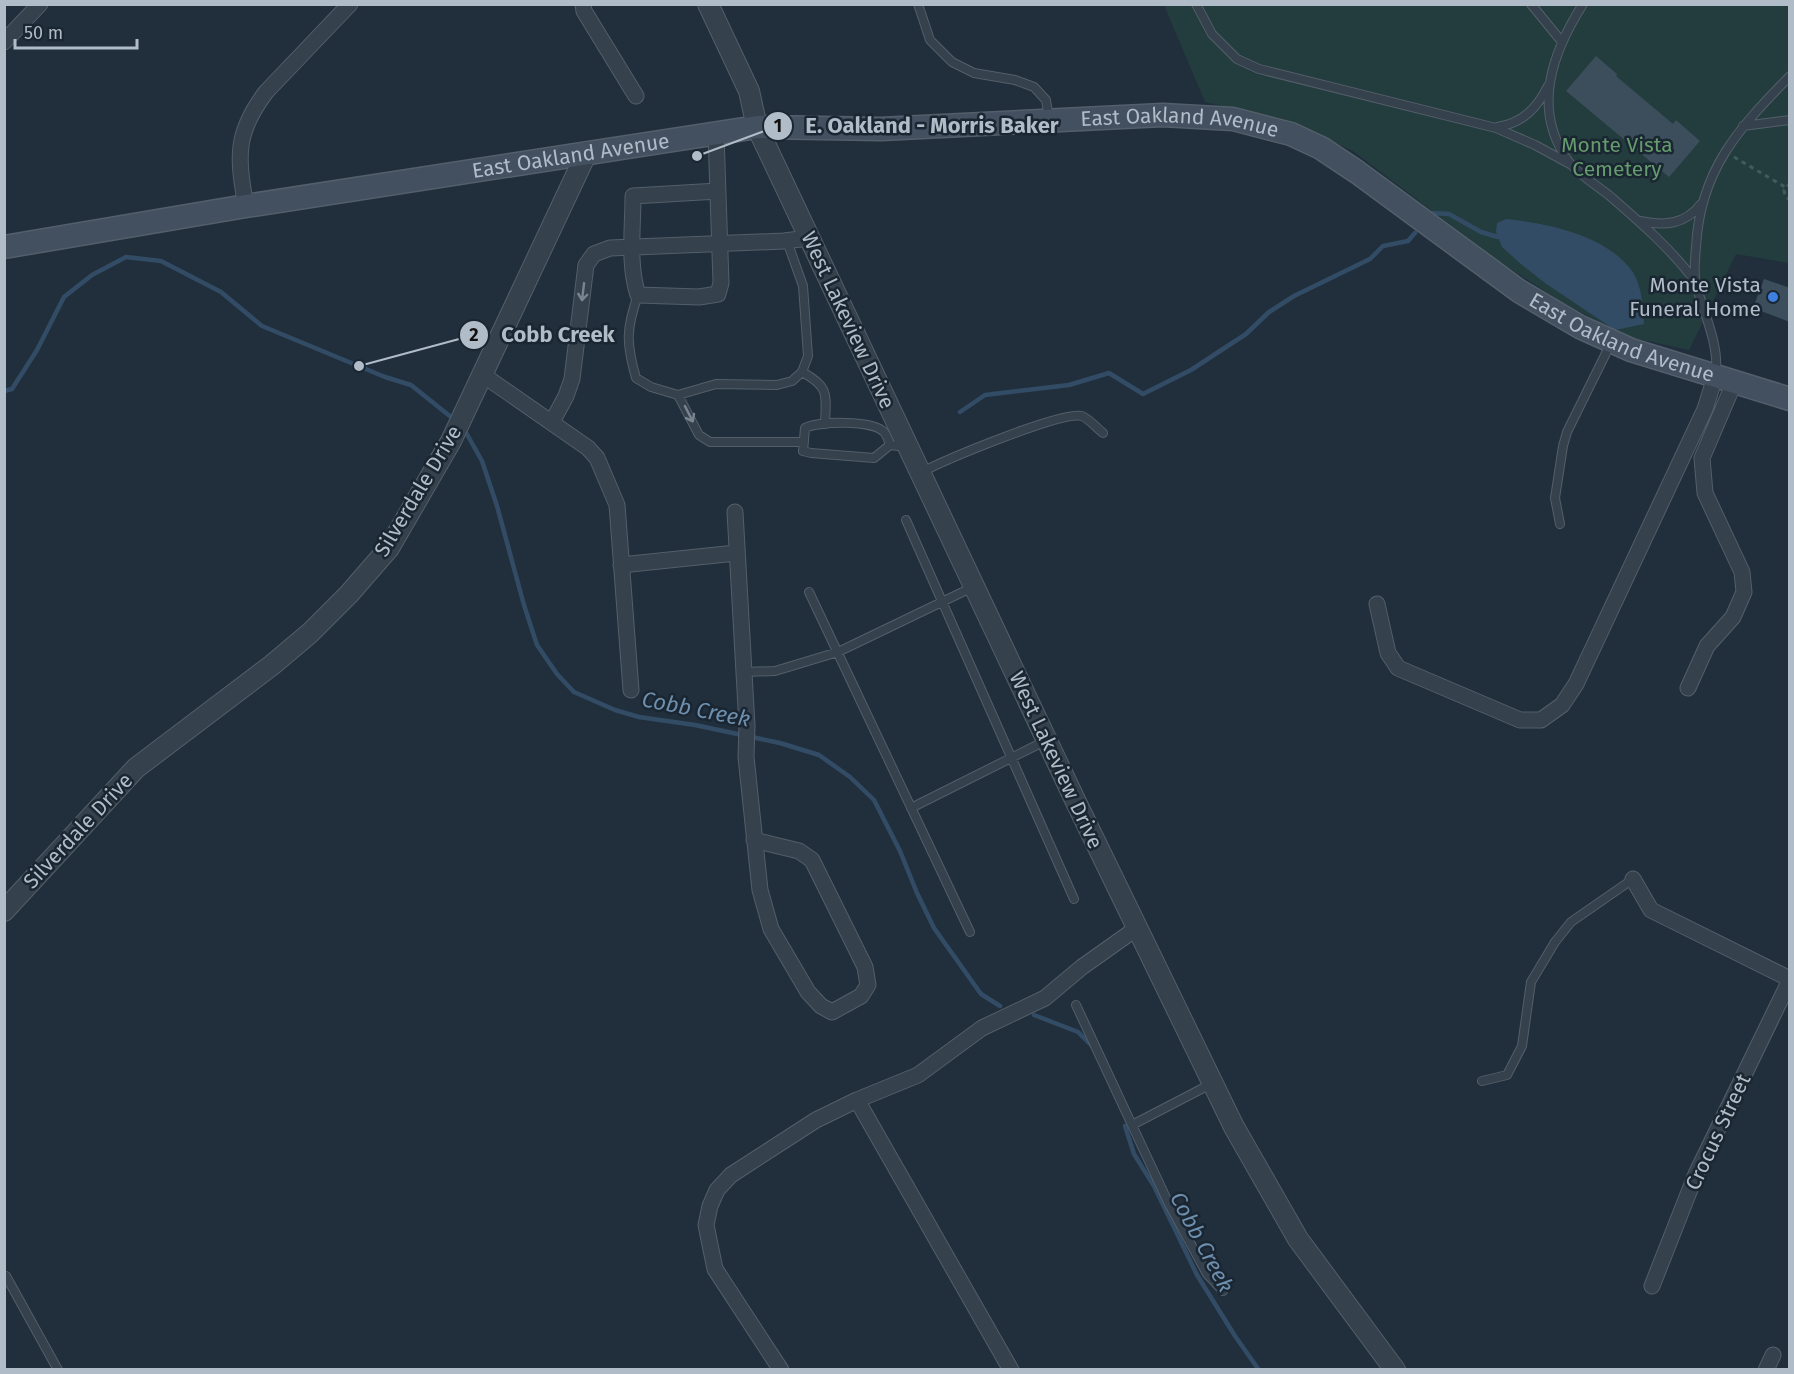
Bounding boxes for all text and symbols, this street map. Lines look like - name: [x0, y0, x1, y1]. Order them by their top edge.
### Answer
- scale bar: [15, 12, 136, 50]
- text: 50 m: [24, 22, 63, 44]
- street label: East Oakland Avenue: [1080, 102, 1281, 143]
- callout: E. Oakland - Morris Baker: [763, 106, 1070, 146]
- text: E. Oakland - Morris Baker: [805, 112, 1059, 139]
- text: 1: [774, 115, 782, 137]
- street label: East Oakland Avenue: [470, 128, 671, 184]
- park label: Monte Vista Cemetery: [1561, 132, 1673, 182]
- street label: West Lakeview Drive: [795, 227, 901, 413]
- place label: Monte Vista Funeral Home: [1629, 272, 1761, 322]
- one-way arrow: [577, 282, 588, 302]
- street label: East Oakland Avenue: [1524, 287, 1718, 388]
- marker: Monte Vista Funeral Home: [1766, 290, 1780, 304]
- callout: Cobb Creek: [459, 315, 627, 355]
- text: Cobb Creek: [501, 321, 616, 348]
- text: 2: [469, 324, 479, 346]
- one-way arrow: [684, 405, 695, 423]
- street label: Silverdale Drive: [369, 421, 467, 561]
- street label: West Lakeview Drive: [1003, 667, 1109, 853]
- water label: Cobb Creek: [639, 685, 753, 733]
- street label: Silverdale Drive: [18, 768, 138, 894]
- street label: Crocus Street: [1680, 1069, 1756, 1194]
- water label: Cobb Creek: [1164, 1187, 1240, 1297]

